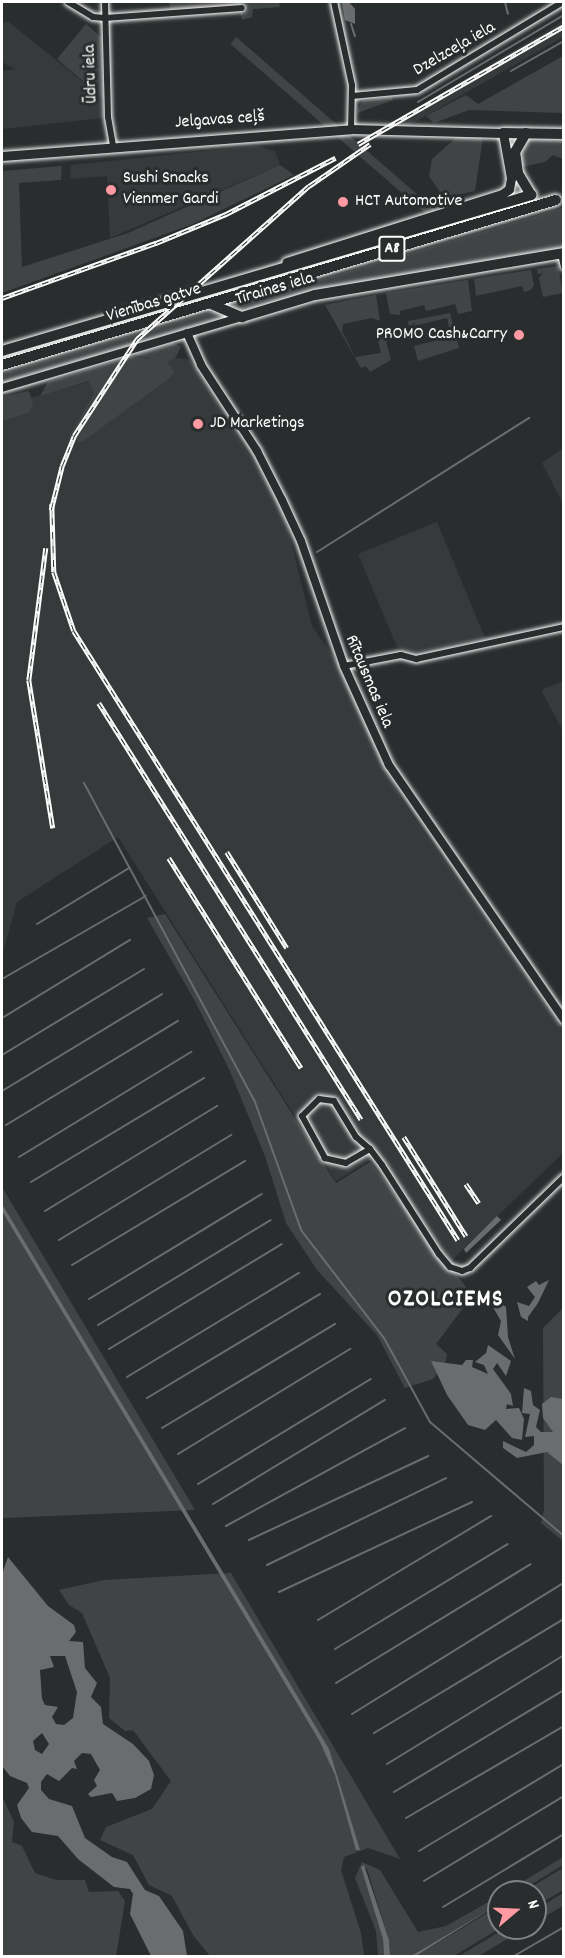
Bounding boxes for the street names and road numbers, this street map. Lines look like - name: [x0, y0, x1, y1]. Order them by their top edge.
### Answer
- street label: Dzelzceļa iela: [410, 18, 500, 82]
- street label: Ūdru iela: [80, 44, 104, 104]
- street label: Jelgavas ceļš: [174, 107, 266, 135]
- road number: A8: [377, 236, 407, 262]
- street label: Tīraines iela: [233, 268, 317, 312]
- street label: Vienības gatve: [104, 279, 204, 329]
- street label: Rītausmas iela: [339, 632, 397, 732]

